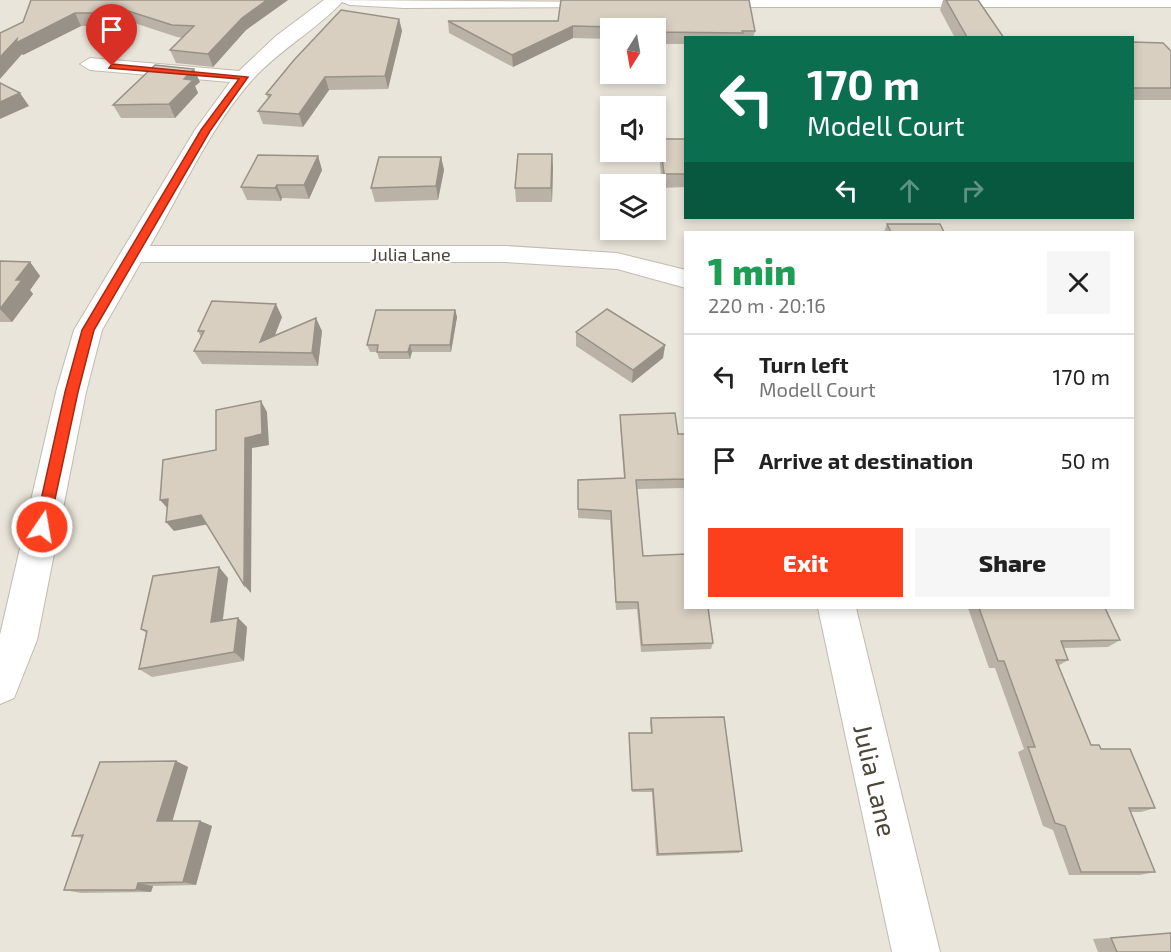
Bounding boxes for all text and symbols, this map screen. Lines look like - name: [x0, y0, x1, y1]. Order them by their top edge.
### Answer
- pin: [86, 4, 137, 66]
- icon: arrive: [95, 13, 128, 46]
- north arrow: [600, 18, 666, 84]
- map controls: [600, 18, 666, 240]
- text: 170 m: [807, 58, 920, 108]
- icon: left: [708, 60, 786, 138]
- button: sound: [600, 96, 666, 162]
- text: Modell Court: [807, 109, 965, 141]
- button: layers: [600, 174, 666, 240]
- icon: left: [830, 174, 863, 207]
- icon: ahead: [893, 174, 926, 207]
- icon: right: [956, 174, 989, 207]
- street label: Julia Lane: [371, 243, 451, 265]
- text: 1 min: [708, 249, 796, 292]
- button: close: [1047, 251, 1110, 314]
- text: 220 m · 20:16: [708, 293, 826, 317]
- text: Turn left: [759, 351, 848, 377]
- icon: left: [708, 360, 741, 393]
- text: 170 m: [1053, 363, 1110, 389]
- text: Modell Court: [759, 377, 876, 401]
- icon: arrive: [708, 444, 741, 477]
- text: Arrive at destination: [759, 447, 973, 473]
- text: 50 m: [1061, 447, 1110, 473]
- position arrow: [10, 495, 74, 559]
- button: Exit: [708, 528, 903, 597]
- button: Share: [915, 528, 1110, 597]
- street label: Julia Lane: [848, 721, 904, 839]

